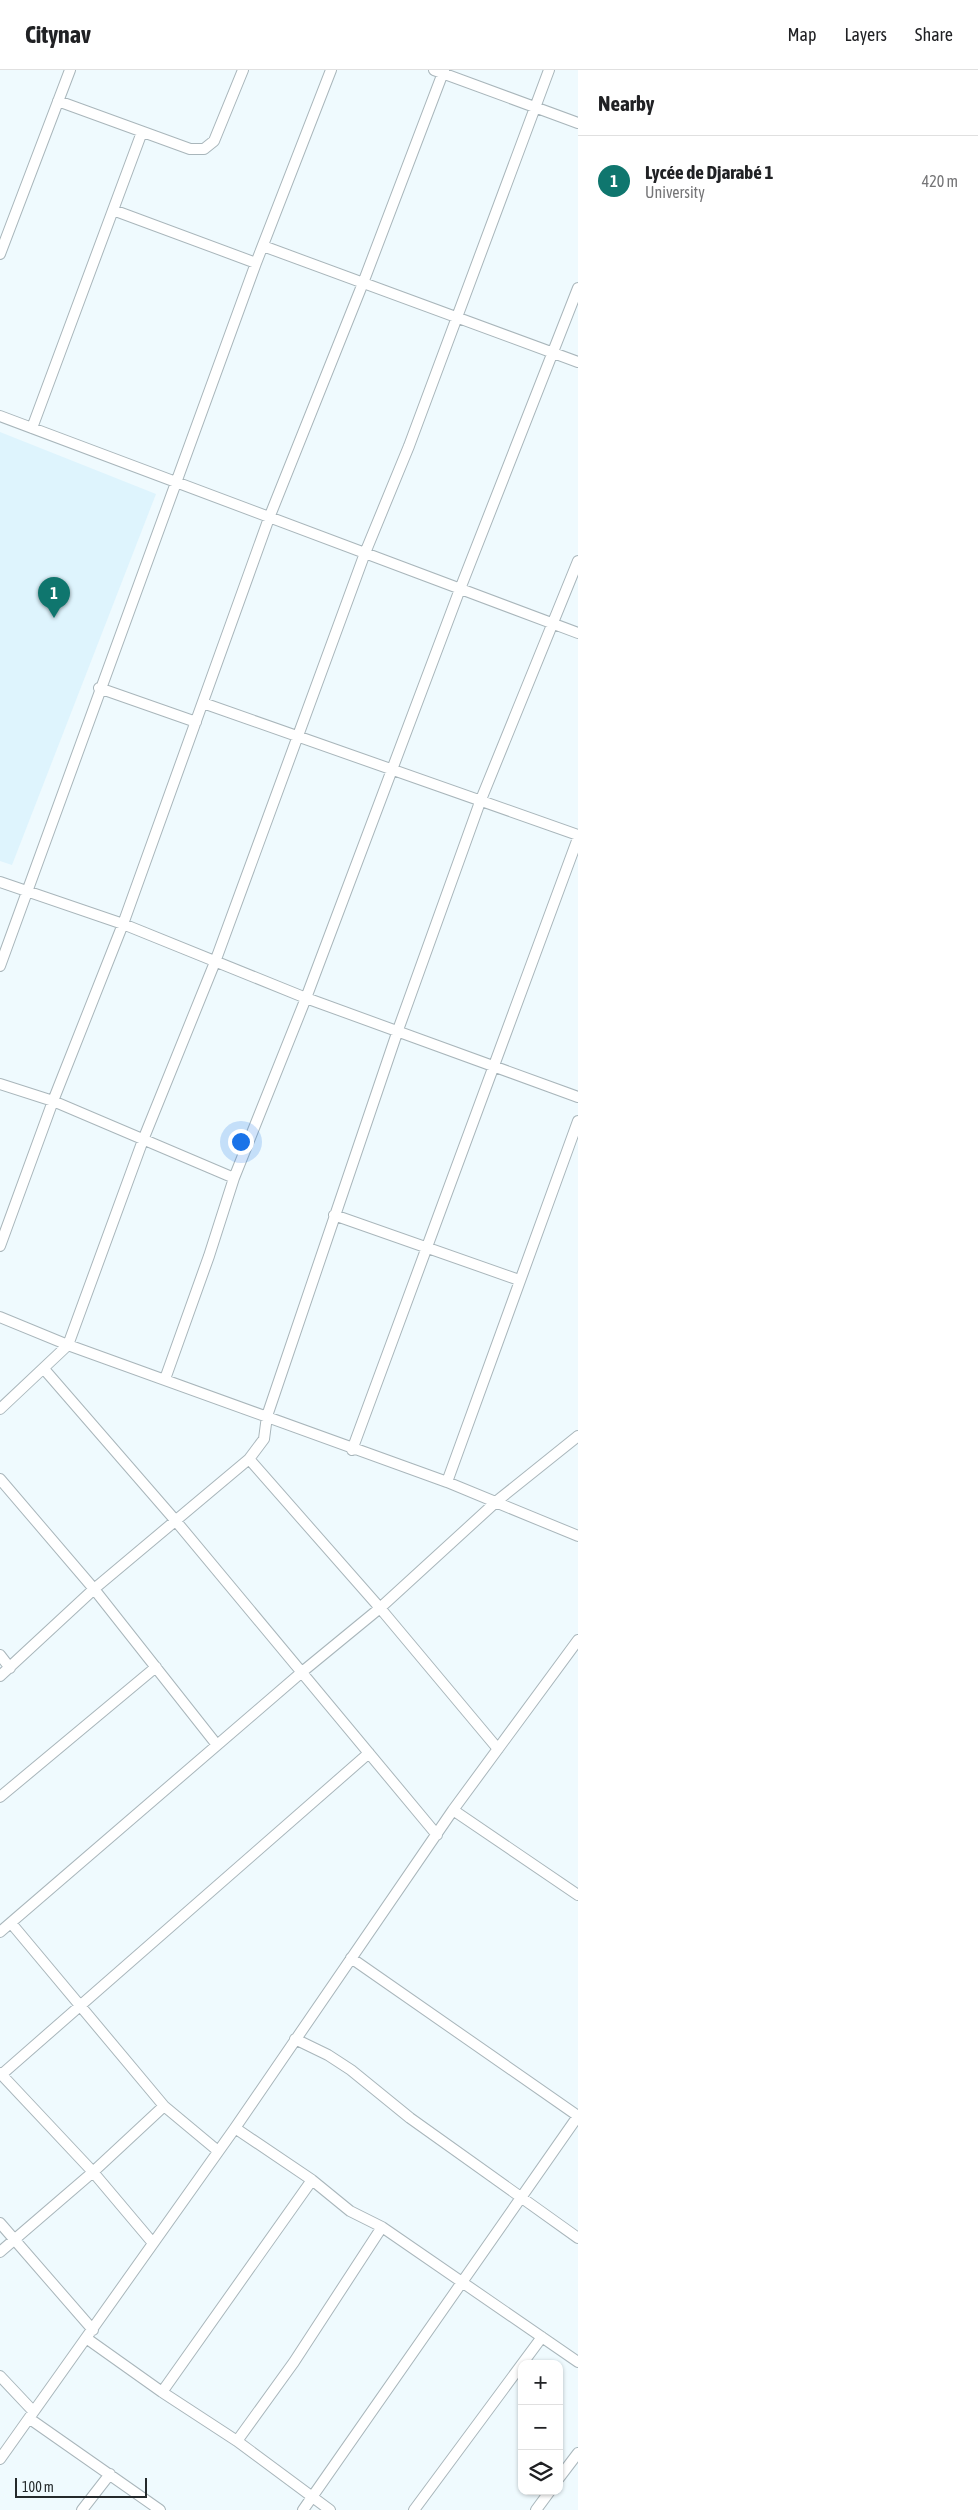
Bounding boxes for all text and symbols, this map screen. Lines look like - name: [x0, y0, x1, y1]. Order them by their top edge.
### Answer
- text: Citynav: [25, 21, 91, 48]
- text: Map: [787, 24, 816, 45]
- text: Layers: [844, 24, 887, 45]
- text: Share: [915, 24, 953, 45]
- text: Nearby: [598, 91, 654, 115]
- text: Lycée de Djarabé 1: [645, 161, 774, 183]
- text: 1: [610, 172, 618, 190]
- text: 420 m: [922, 172, 958, 190]
- text: University: [645, 183, 705, 201]
- pin: 1: [38, 577, 70, 618]
- your location: [228, 1129, 254, 1155]
- map controls: [518, 2360, 563, 2495]
- button: +: [518, 2360, 563, 2405]
- button: −: [518, 2405, 563, 2450]
- button: layers: [518, 2450, 563, 2495]
- scale bar: [15, 2475, 148, 2498]
- text: 100 m: [22, 2479, 54, 2495]

